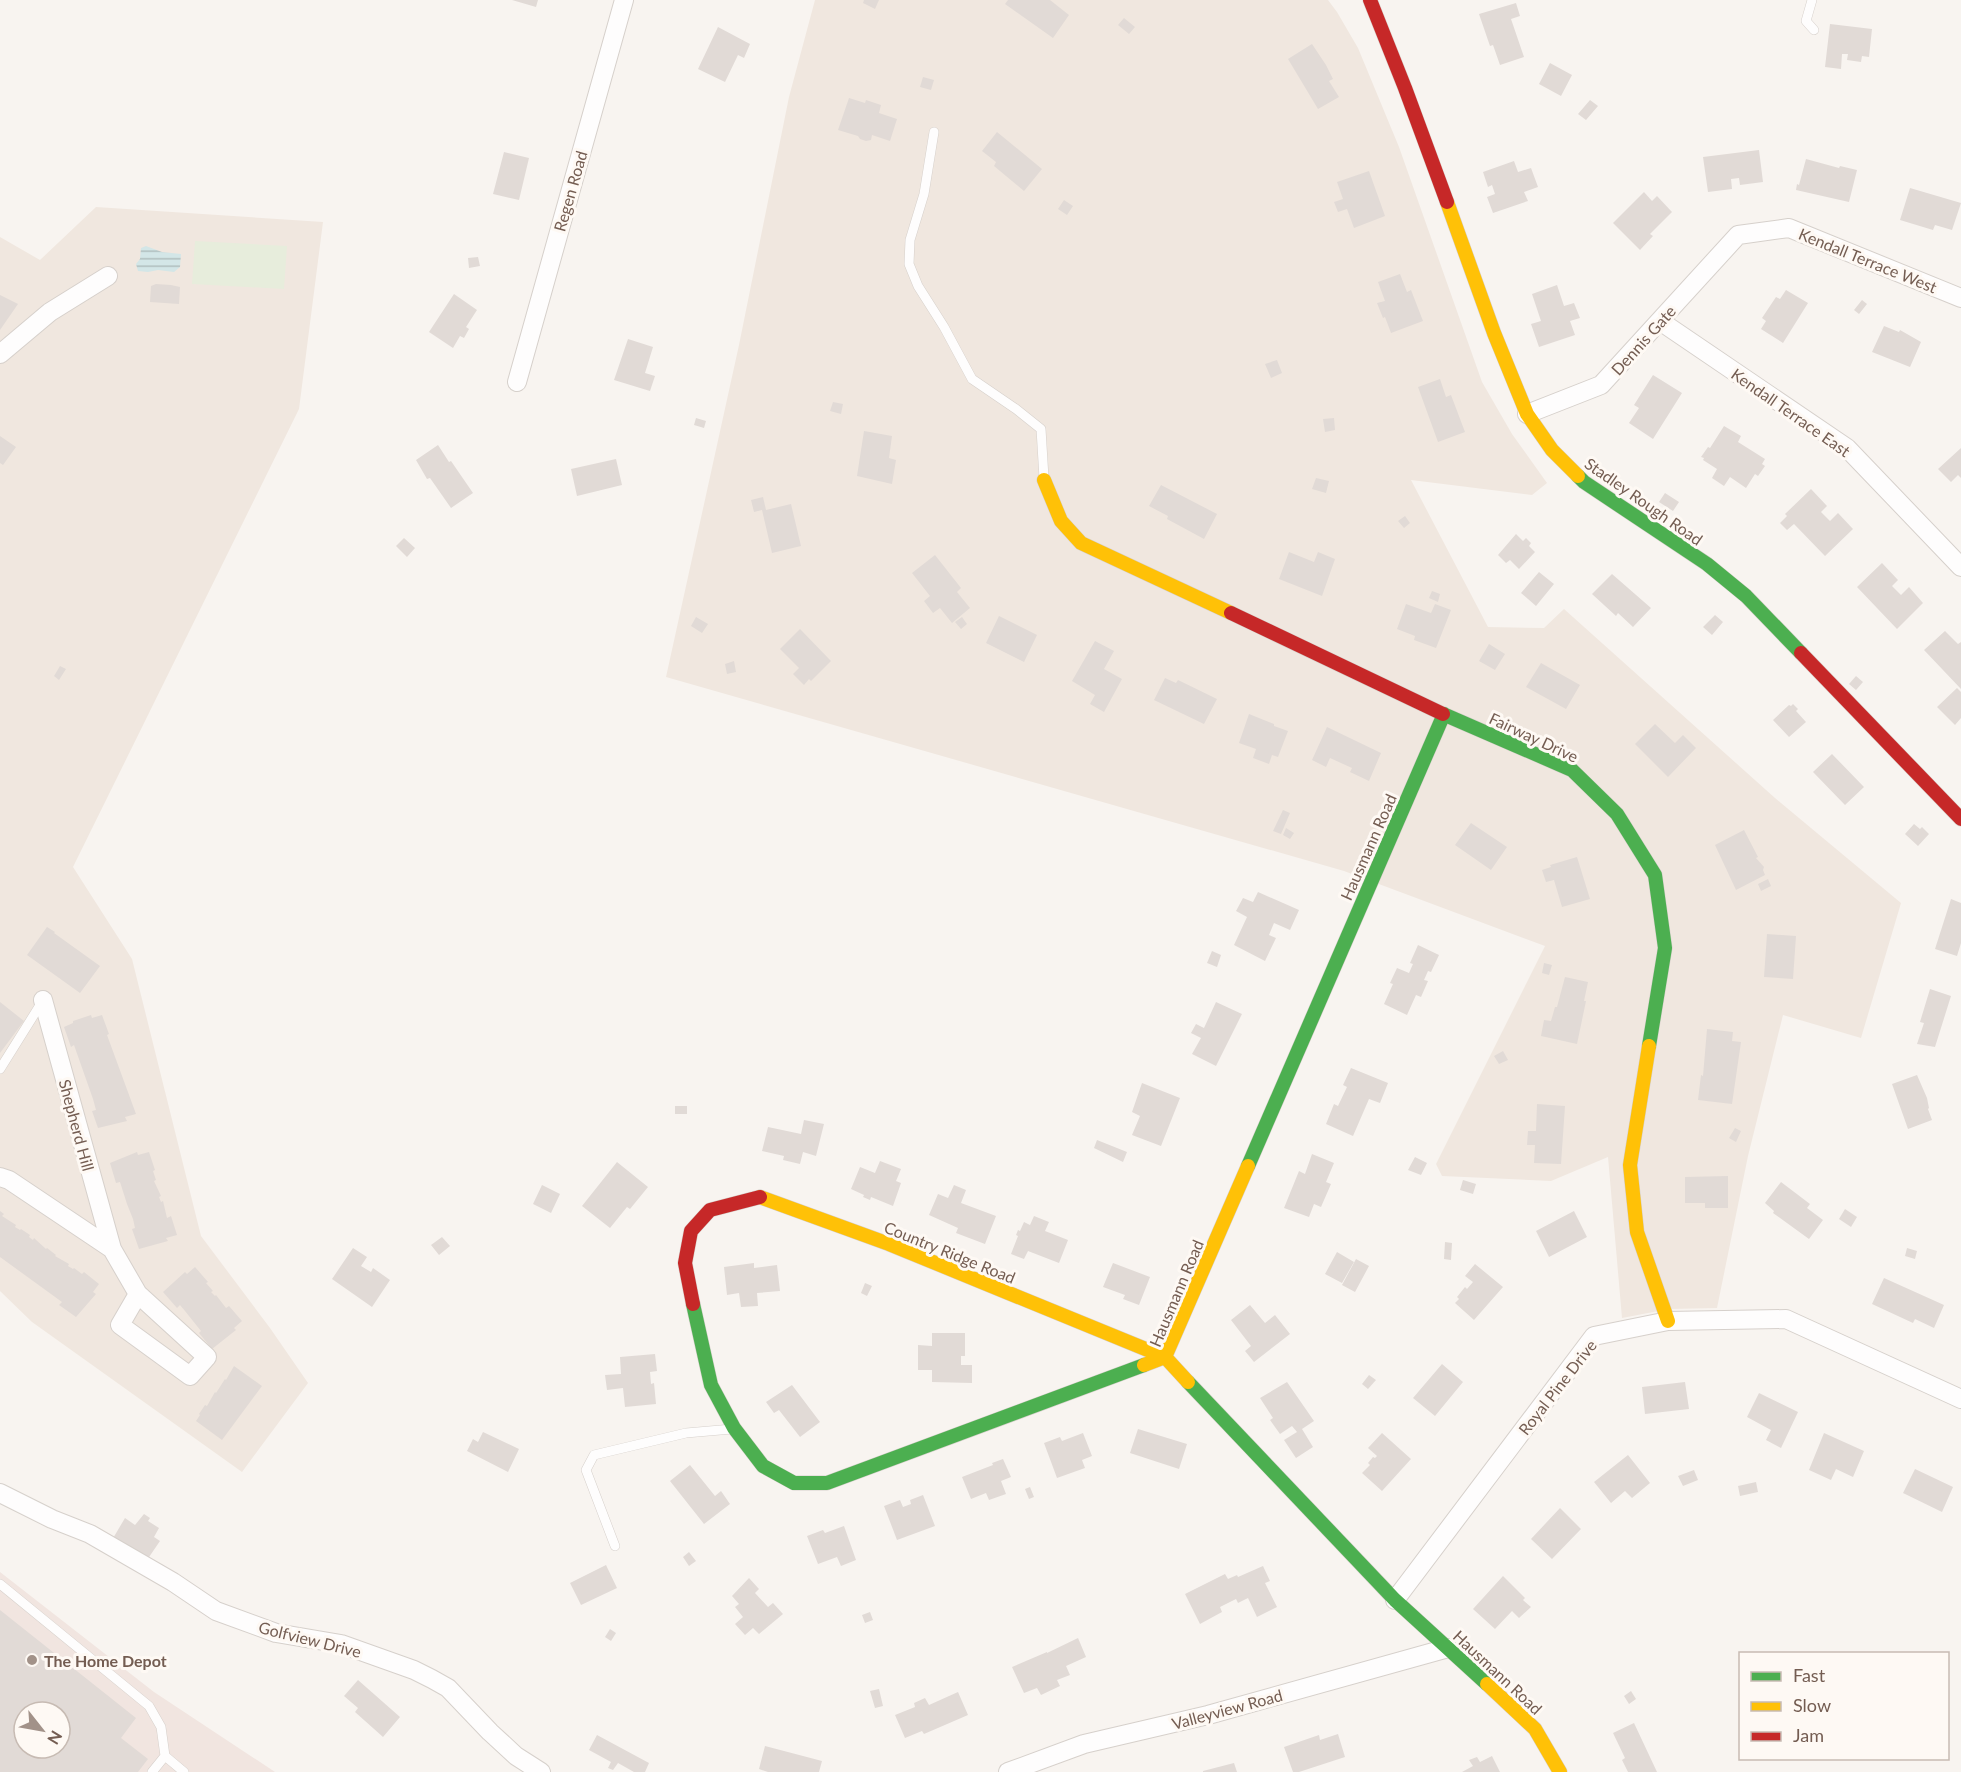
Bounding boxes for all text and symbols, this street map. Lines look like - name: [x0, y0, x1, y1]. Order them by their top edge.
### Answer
- street label: Regen Road: [549, 148, 591, 234]
- street label: Kendall Terrace West: [1796, 224, 1940, 297]
- street label: Dennis Gate: [1607, 301, 1679, 379]
- street label: Kendall Terrace East: [1728, 364, 1854, 460]
- street label: Stadley Rough Road: [1582, 453, 1706, 549]
- street label: Fairway Drive: [1487, 708, 1581, 766]
- street label: Hausmann Road: [1336, 791, 1400, 903]
- street label: Shepherd Hill: [56, 1077, 98, 1173]
- street label: Country Ridge Road: [882, 1217, 1018, 1287]
- street label: Hausmann Road: [1145, 1237, 1207, 1349]
- street label: Royal Pine Drive: [1514, 1336, 1600, 1438]
- street label: Golfview Drive: [257, 1617, 363, 1661]
- street label: Hausmann Road: [1450, 1626, 1546, 1718]
- place label: The Home Depot: [44, 1651, 167, 1670]
- legend: [1739, 1652, 1949, 1760]
- marker: The Home Depot: [25, 1653, 39, 1667]
- text: Fast: [1793, 1664, 1826, 1686]
- street label: Valleyview Road: [1170, 1685, 1284, 1733]
- text: Slow: [1793, 1694, 1831, 1716]
- north arrow: [12, 1700, 72, 1760]
- text: Jam: [1793, 1724, 1824, 1746]
- text: N: [44, 1728, 67, 1748]

